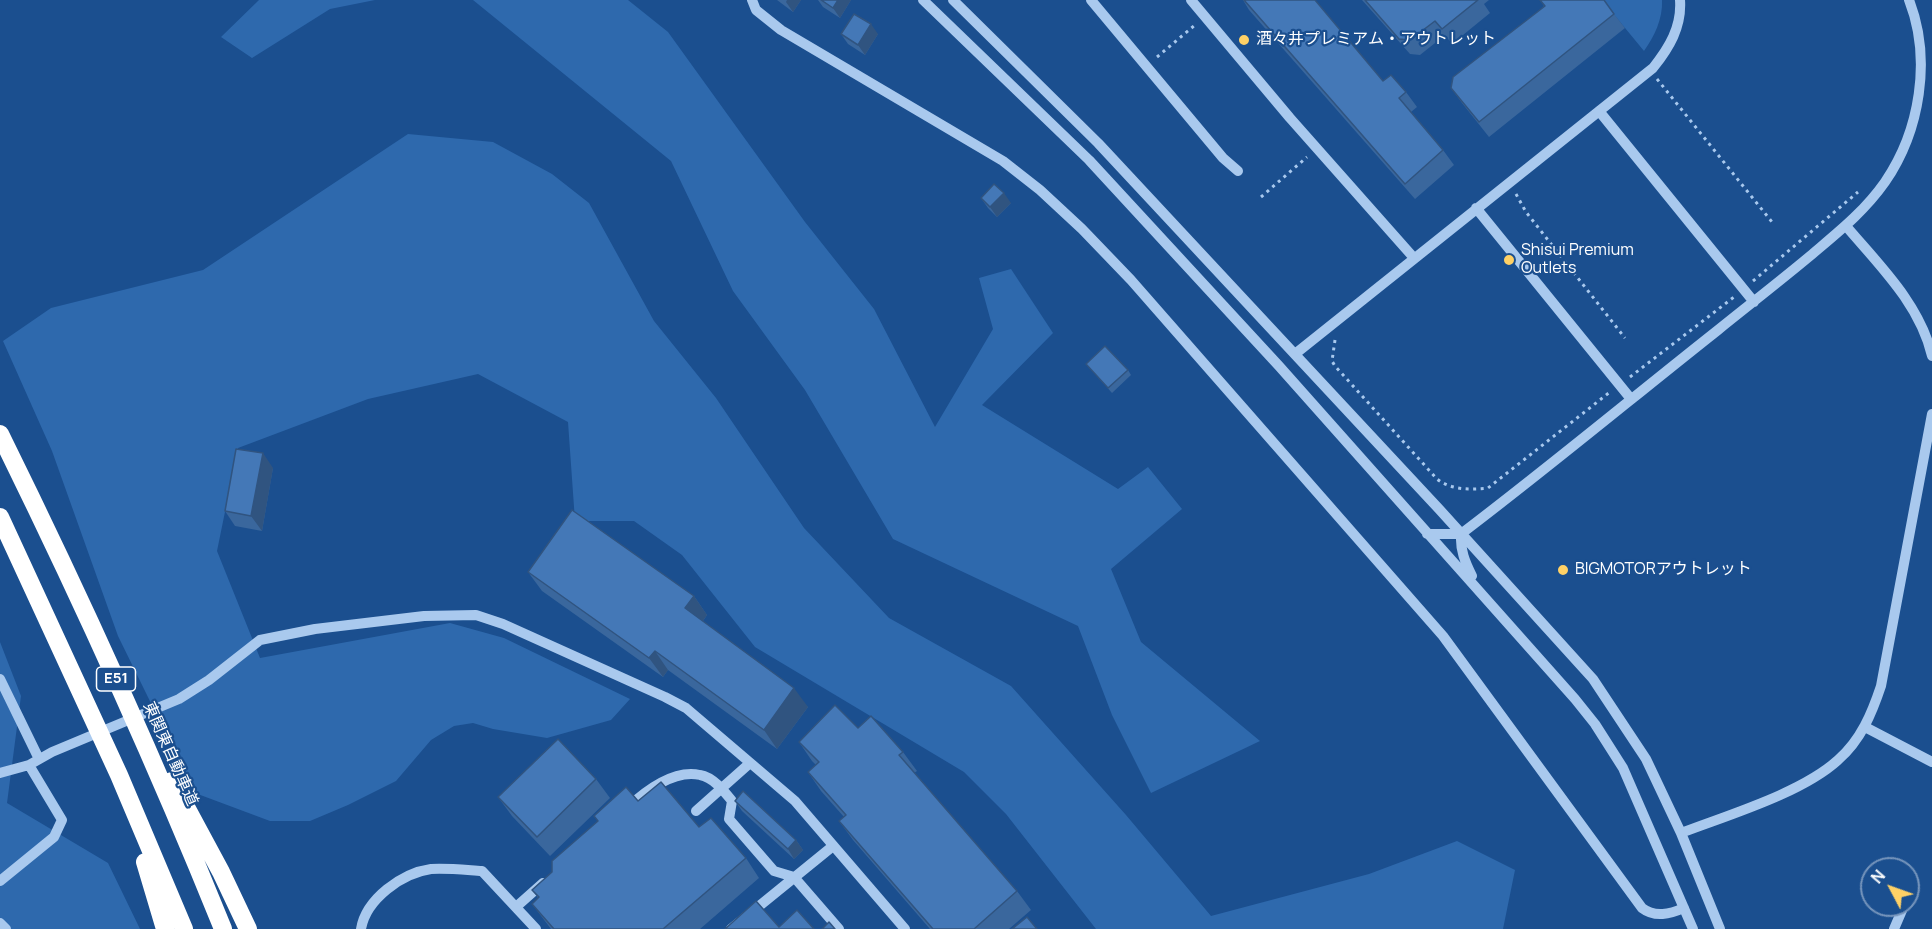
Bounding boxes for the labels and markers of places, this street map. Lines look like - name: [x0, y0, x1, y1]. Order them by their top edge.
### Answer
- place label: 酒々井プレミアム・アウトレット: [1256, 30, 1496, 50]
- marker: 酒々井プレミアム・アウトレット: [1237, 33, 1251, 47]
- place label: Shisui Premium Outlets: [1521, 241, 1634, 279]
- marker: Shisui Premium Outlets: [1502, 253, 1516, 267]
- place label: BIGMOTORアウトレット: [1575, 560, 1752, 580]
- marker: BIGMOTORアウトレット: [1556, 563, 1570, 577]

